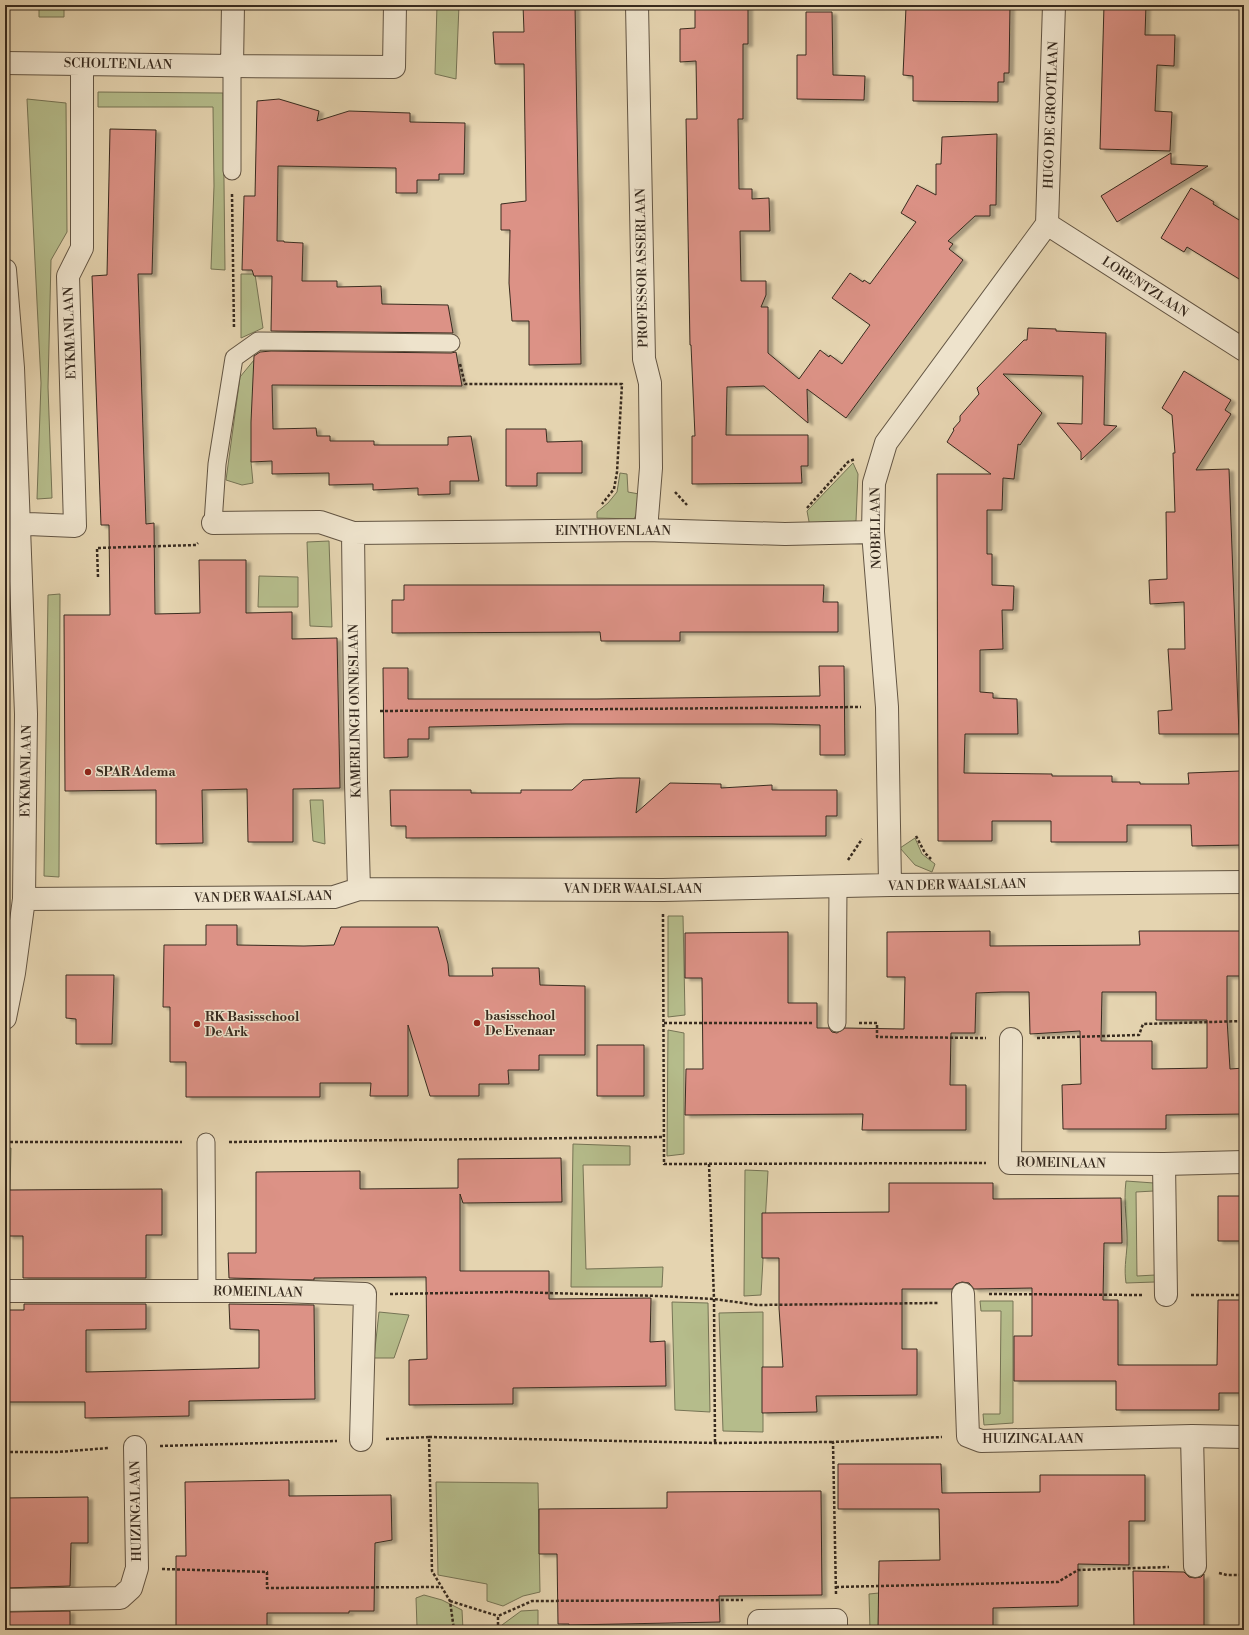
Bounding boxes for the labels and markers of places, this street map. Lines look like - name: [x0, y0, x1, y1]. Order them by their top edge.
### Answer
- place label: SPAR Adema: [96, 764, 176, 780]
- marker: SPAR Adema: [83, 767, 93, 777]
- place label: basisschool De Evenaar: [485, 1008, 556, 1039]
- place label: RK Basisschool De Ark: [205, 1009, 300, 1040]
- marker: basisschool De Evenaar: [472, 1018, 482, 1028]
- marker: RK Basisschool De Ark: [192, 1019, 202, 1029]

